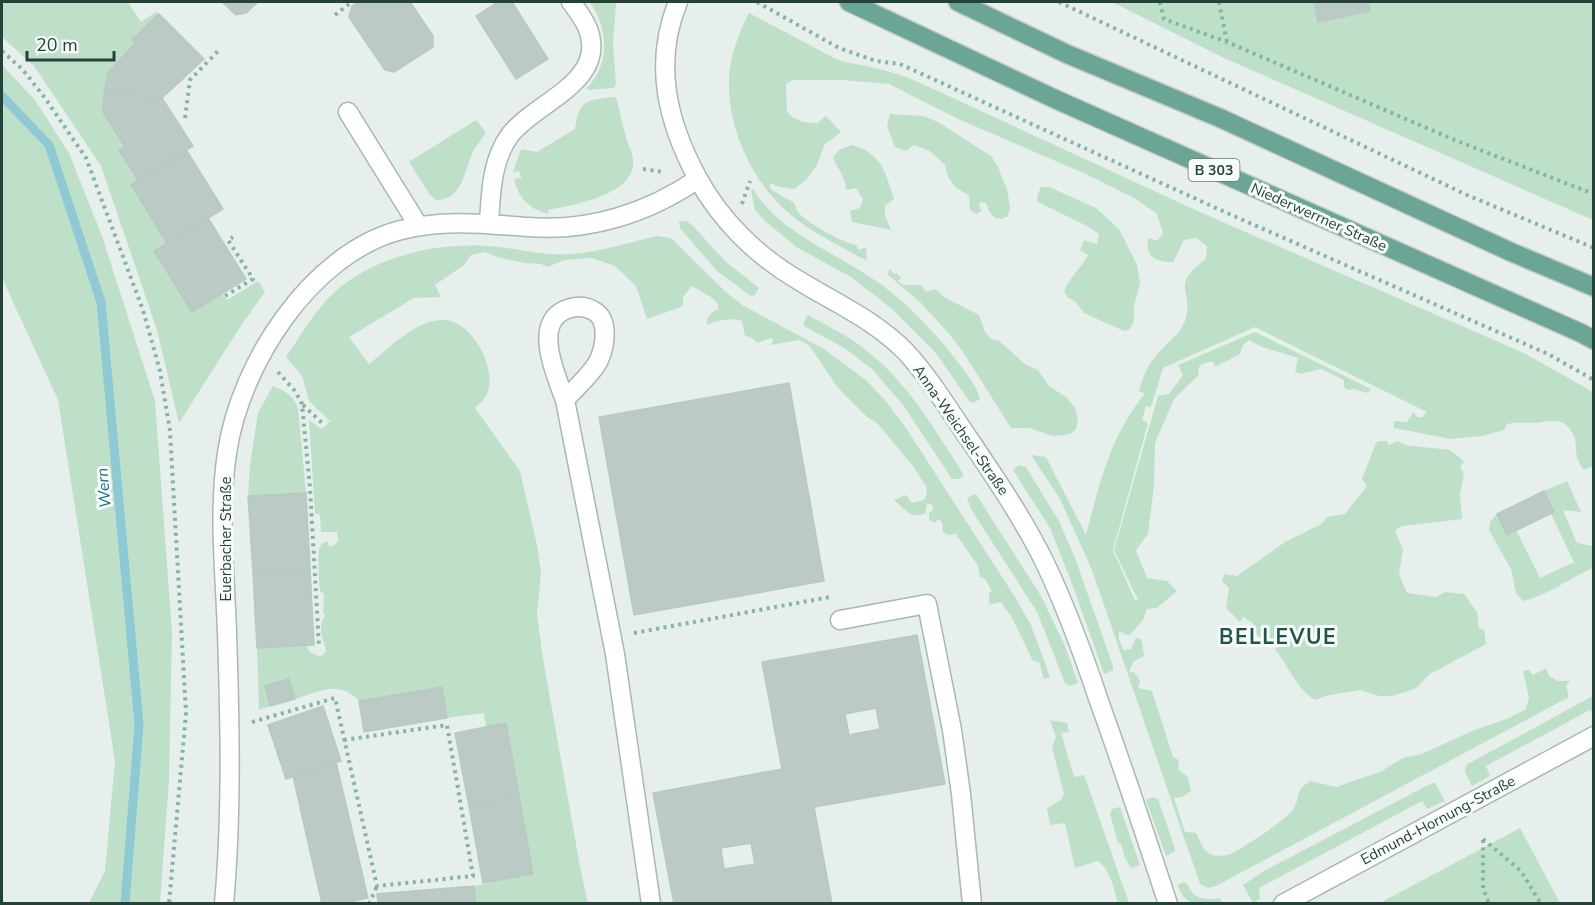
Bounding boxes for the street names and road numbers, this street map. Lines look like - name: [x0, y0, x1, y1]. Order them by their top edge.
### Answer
- road number: B 303: [1188, 159, 1240, 181]
- street label: Niederwerrner Straße: [1248, 178, 1390, 256]
- street label: Anna-Weichsel-Straße: [908, 361, 1014, 499]
- street label: Euerbacher Straße: [216, 477, 236, 601]
- street label: Edmund-Hornung-Straße: [1357, 771, 1519, 869]

